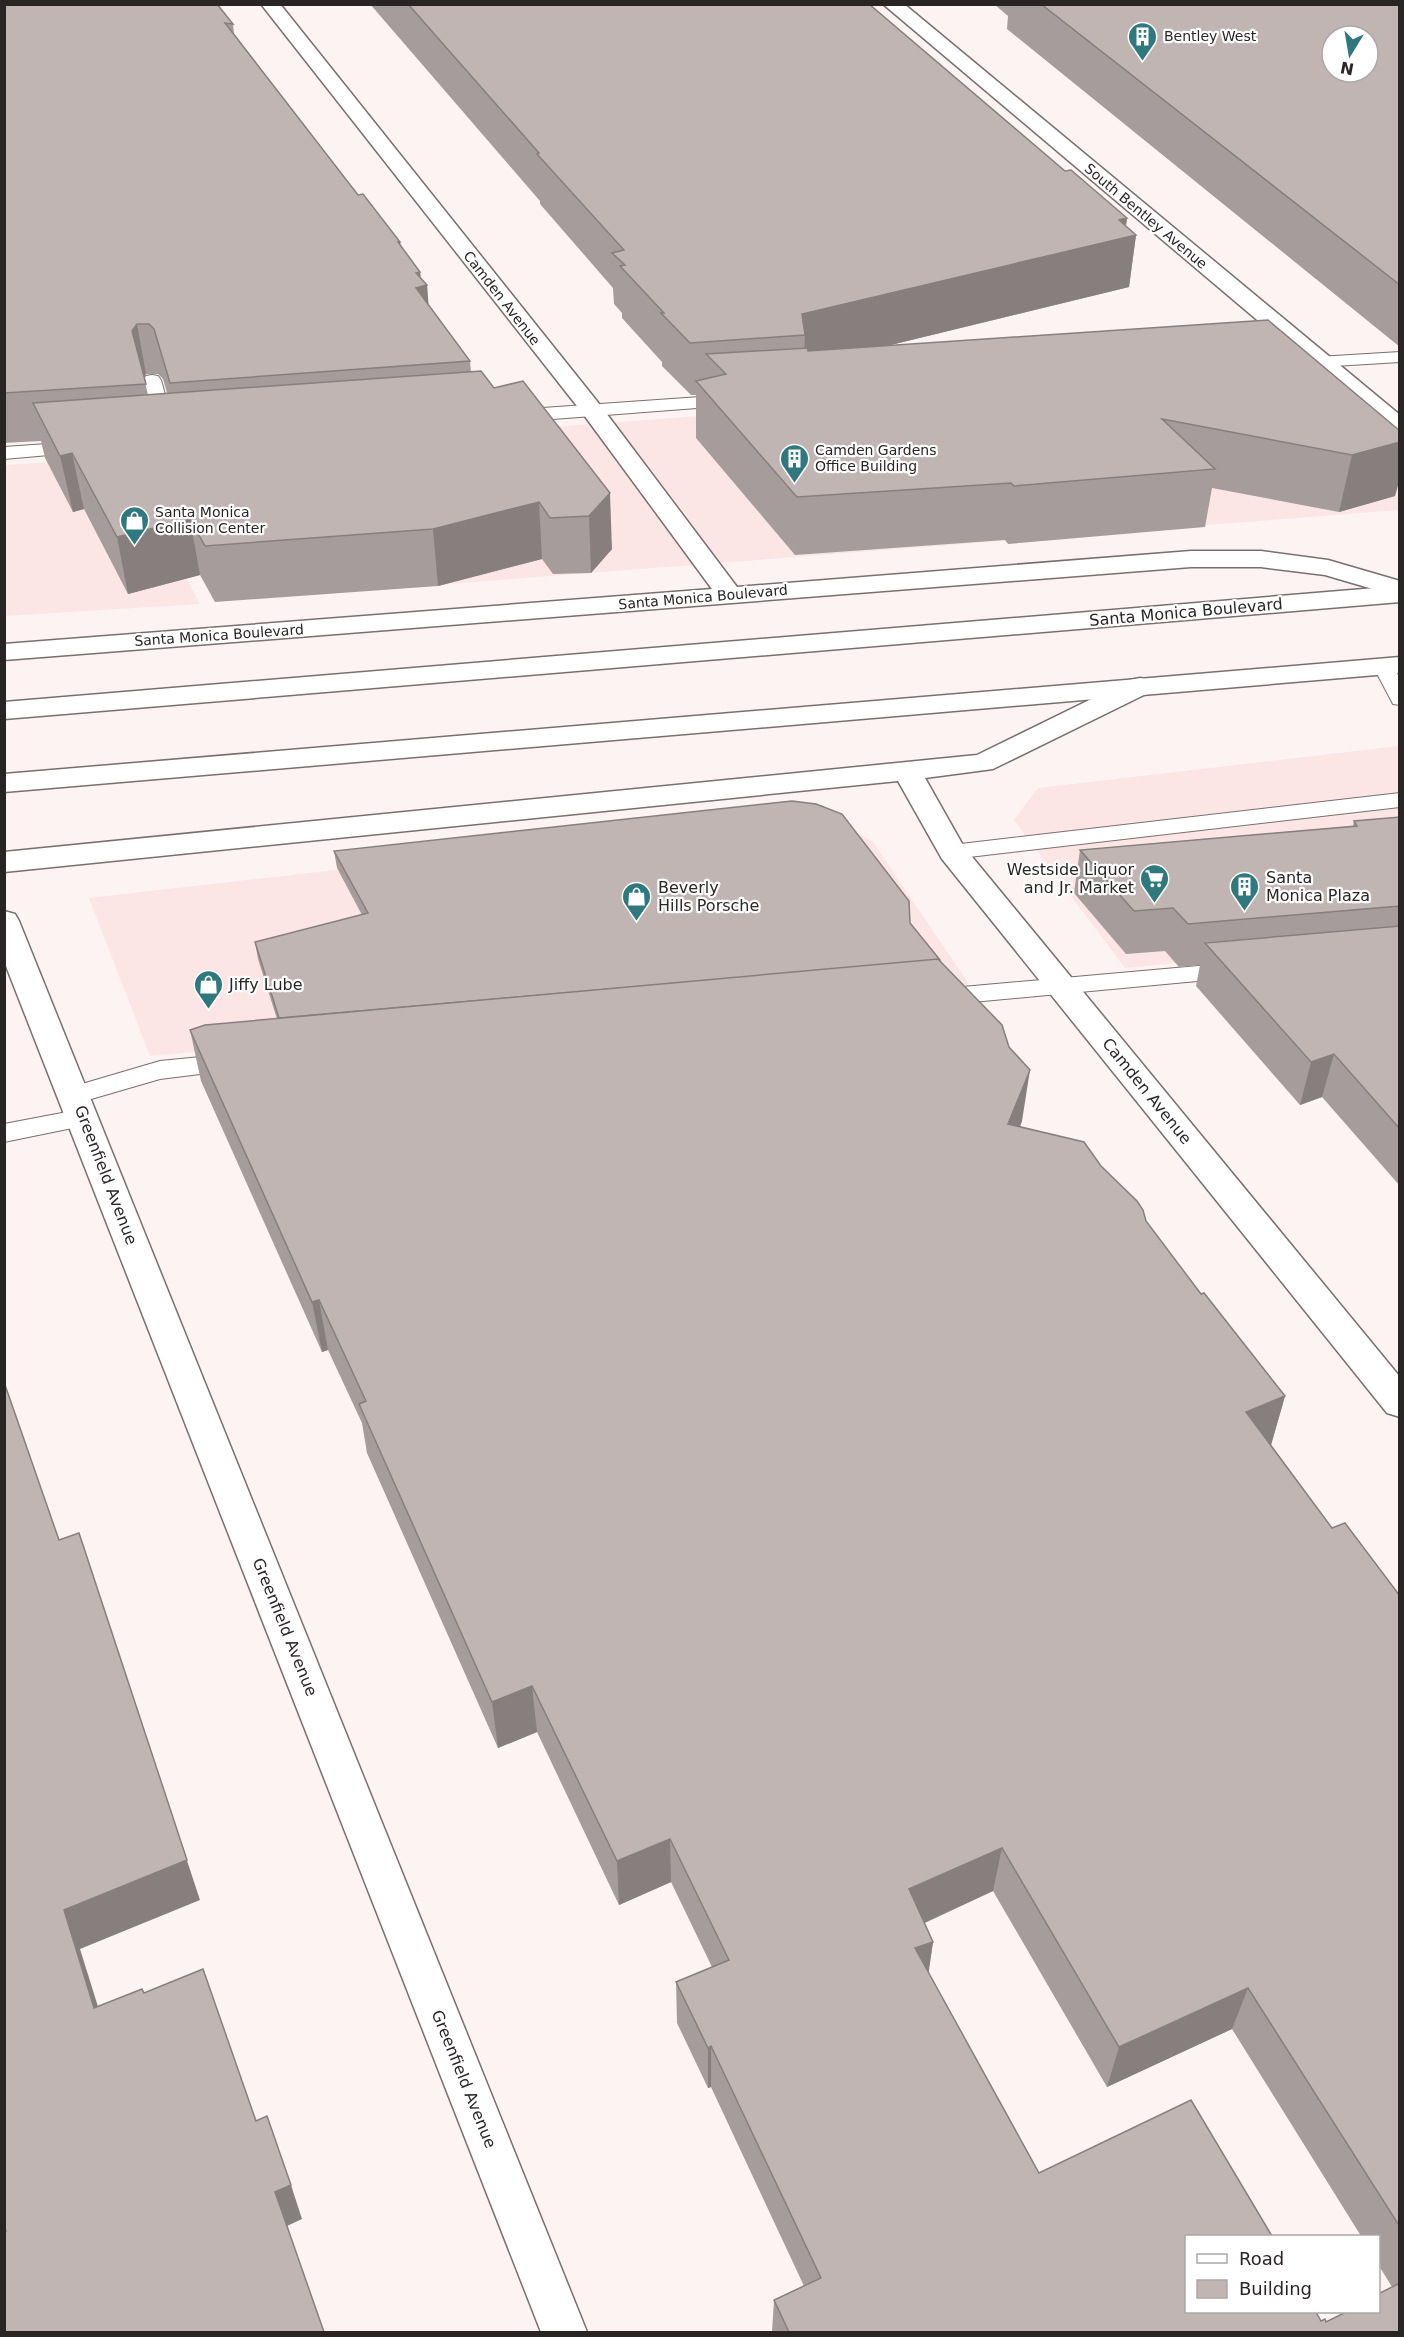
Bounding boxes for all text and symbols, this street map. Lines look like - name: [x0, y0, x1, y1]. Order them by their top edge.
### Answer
- building icon: Bentley West: [1127, 20, 1159, 62]
- north arrow: [1320, 24, 1380, 84]
- place label: Bentley West: [1164, 28, 1257, 44]
- text: N: [1339, 58, 1356, 79]
- street label: South Bentley Avenue: [1081, 160, 1211, 272]
- street label: Camden Avenue: [460, 248, 544, 348]
- building icon: Camden Gardens Office Building: [778, 442, 810, 484]
- place label: Camden Gardens Office Building: [815, 442, 936, 474]
- shop icon: Santa Monica Collision Center: [118, 504, 150, 546]
- place label: Santa Monica Collision Center: [155, 504, 265, 536]
- street label: Santa Monica Boulevard: [618, 582, 788, 612]
- street label: Santa Monica Boulevard: [1089, 594, 1283, 630]
- street label: Santa Monica Boulevard: [134, 621, 304, 649]
- place label: Westside Liquor and Jr. Market: [1007, 860, 1134, 897]
- supermarket icon: Westside Liquor and Jr. Market: [1139, 862, 1171, 904]
- place label: Santa Monica Plaza: [1266, 868, 1370, 905]
- building icon: Santa Monica Plaza: [1229, 870, 1261, 912]
- place label: Beverly Hills Porsche: [658, 878, 759, 915]
- shop icon: Beverly Hills Porsche: [621, 880, 653, 922]
- shop icon: Jiffy Lube: [192, 968, 224, 1010]
- place label: Jiffy Lube: [228, 975, 303, 994]
- street label: Camden Avenue: [1098, 1034, 1196, 1148]
- street label: Greenfield Avenue: [71, 1103, 141, 1247]
- street label: Greenfield Avenue: [249, 1555, 321, 1699]
- street label: Greenfield Avenue: [428, 2007, 500, 2151]
- legend: [1185, 2235, 1380, 2313]
- text: Road: [1239, 2248, 1284, 2269]
- text: Building: [1239, 2278, 1312, 2299]

